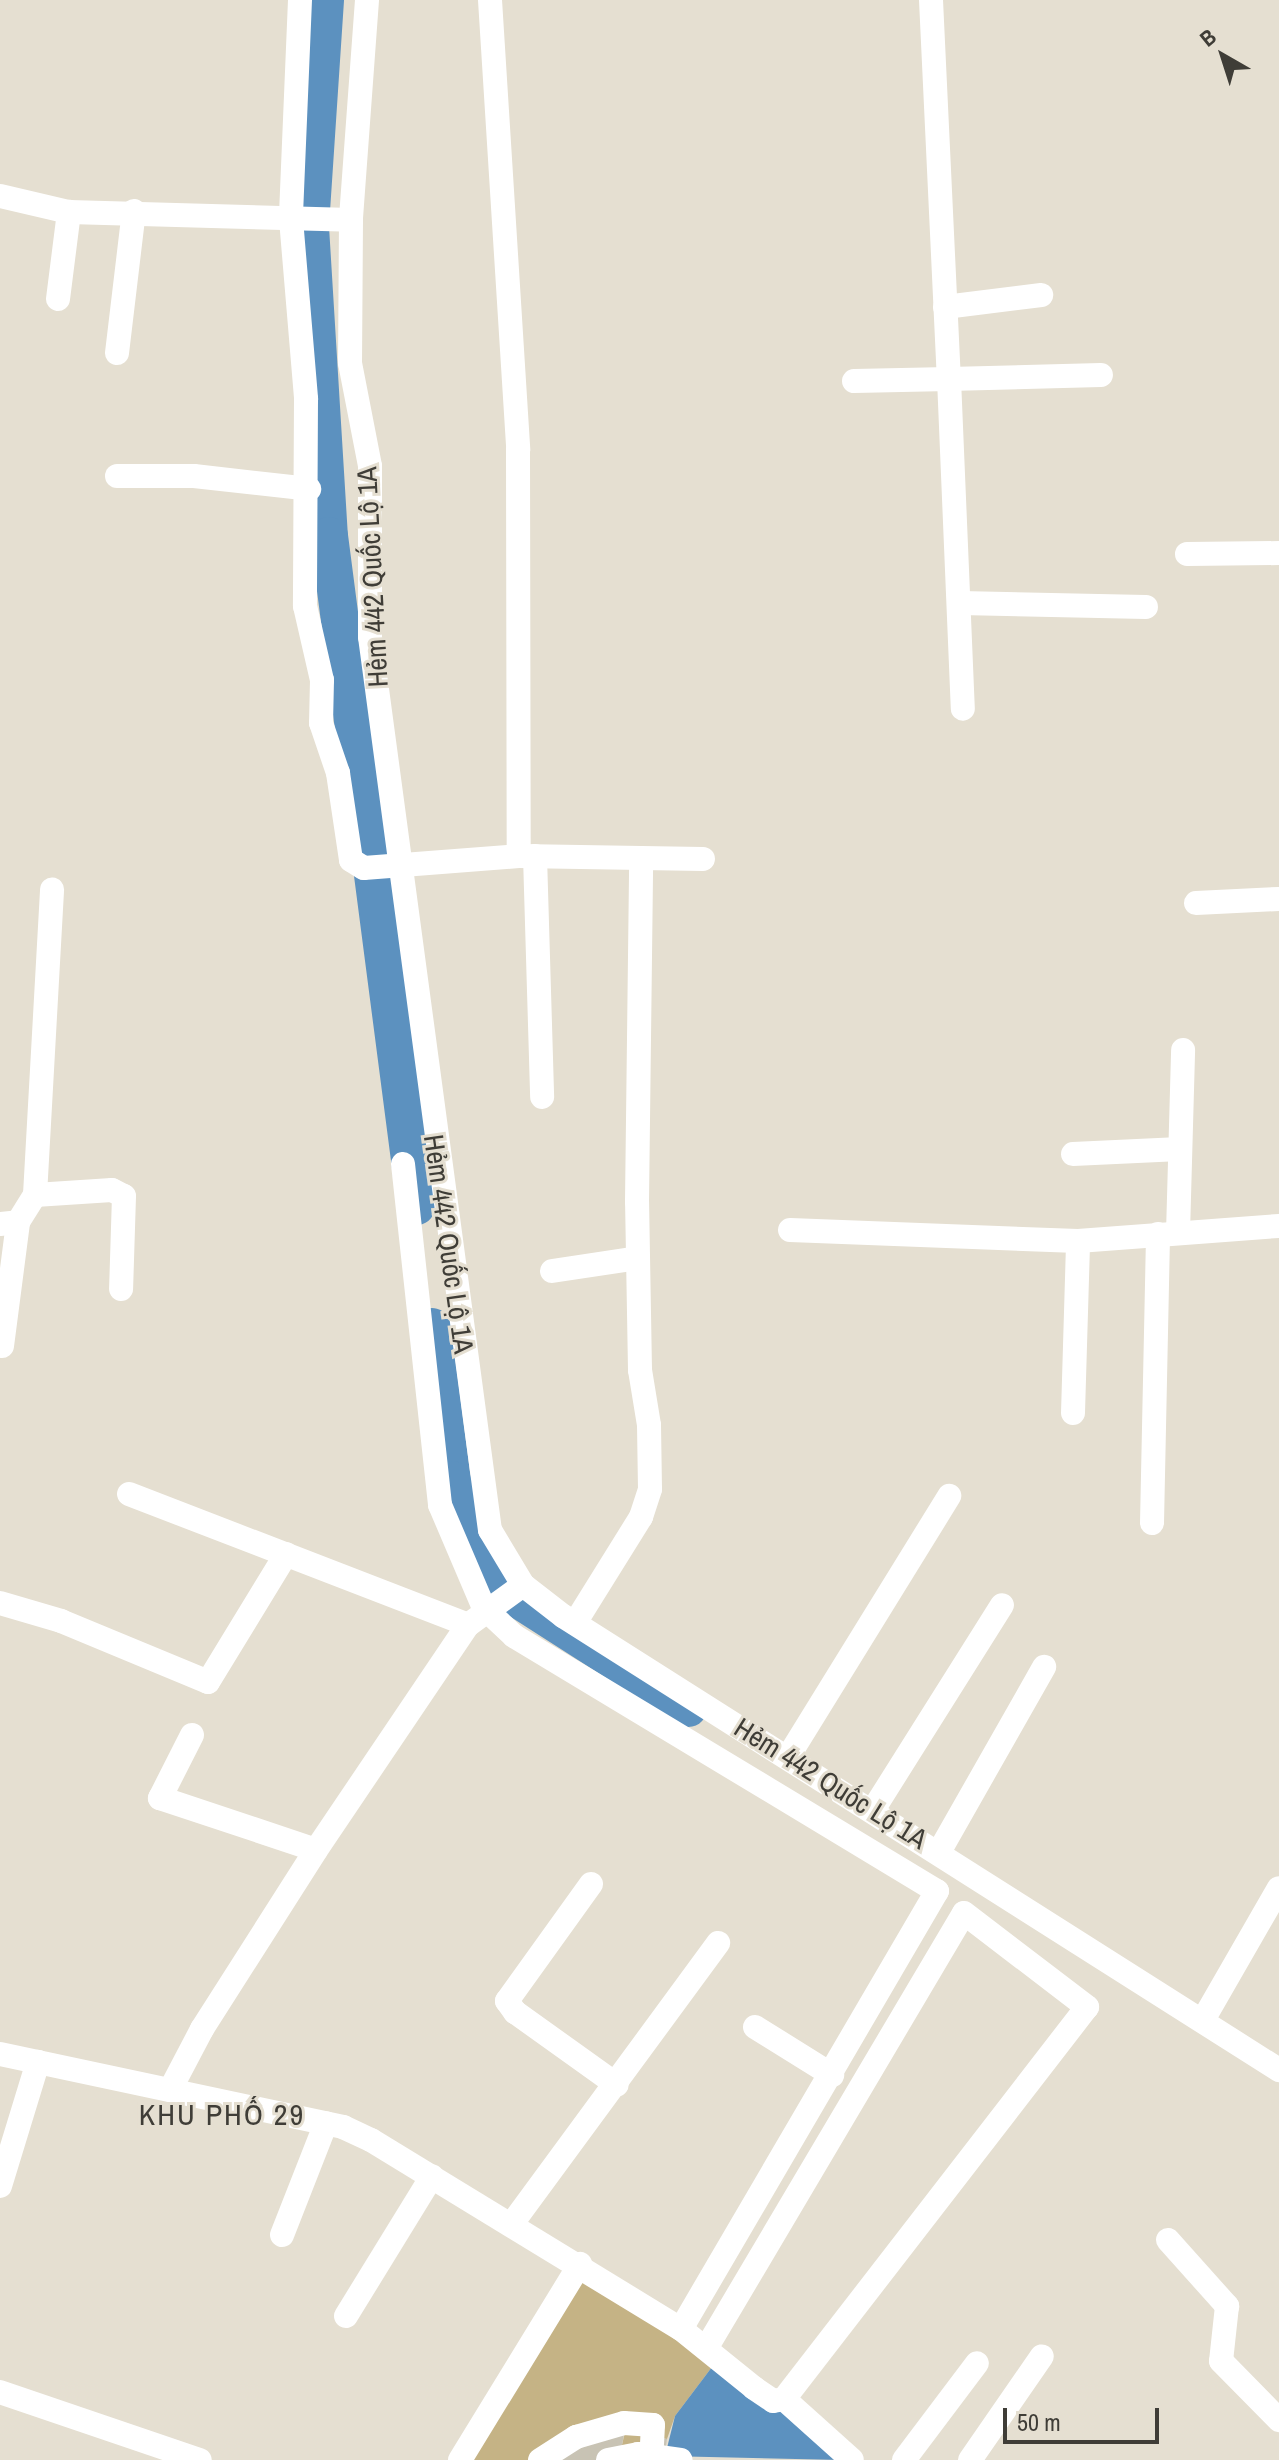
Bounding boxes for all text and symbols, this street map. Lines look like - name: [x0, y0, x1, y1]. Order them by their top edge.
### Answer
- north arrow: [1183, 16, 1263, 96]
- text: B: [1193, 22, 1222, 53]
- street label: Hẻm 442 Quốc Lộ 1A: [349, 466, 395, 688]
- street label: Hẻm 442 Quốc Lộ 1A: [417, 1132, 481, 1356]
- street label: Hẻm 442 Quốc Lộ 1A: [728, 1710, 934, 1856]
- district label: KHU PHỐ 29: [139, 2096, 305, 2132]
- scale bar: [1007, 2392, 1163, 2442]
- text: 50 m: [1017, 2406, 1061, 2438]

